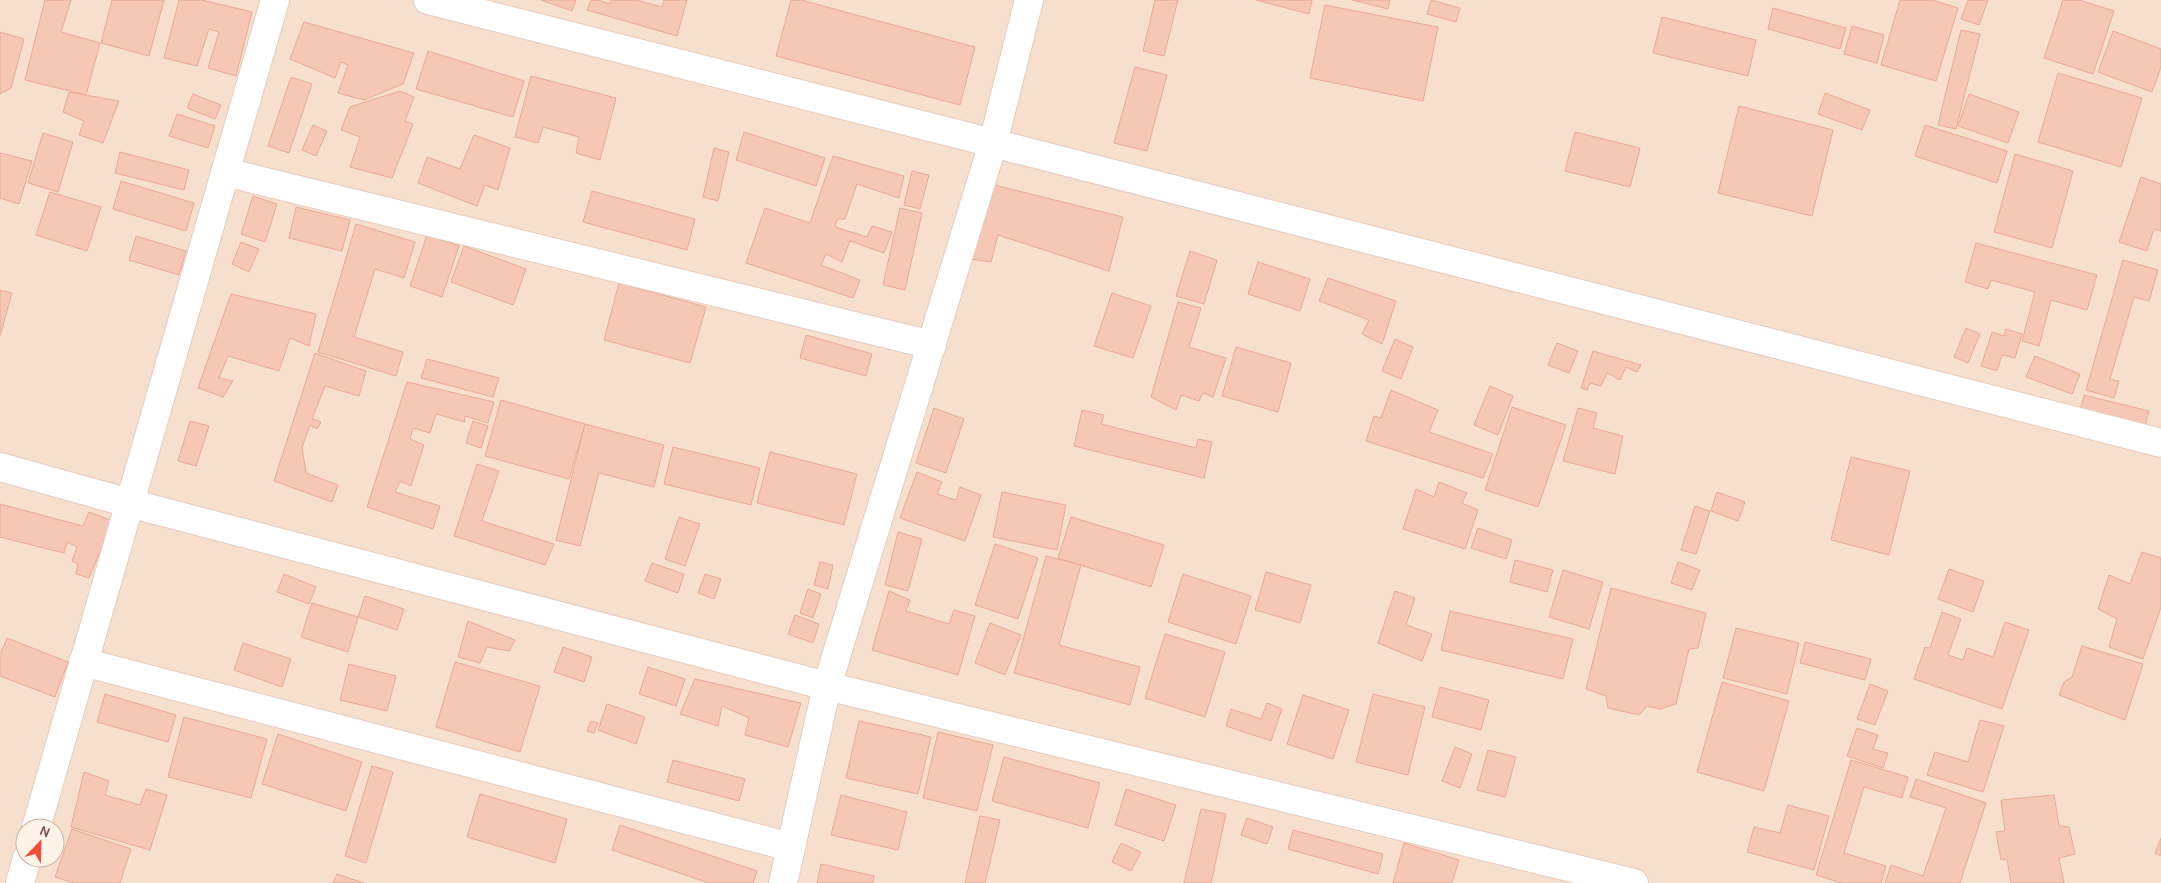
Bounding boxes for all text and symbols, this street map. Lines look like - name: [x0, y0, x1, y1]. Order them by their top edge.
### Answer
- north arrow: [15, 818, 65, 868]
- text: N: [37, 822, 53, 841]

